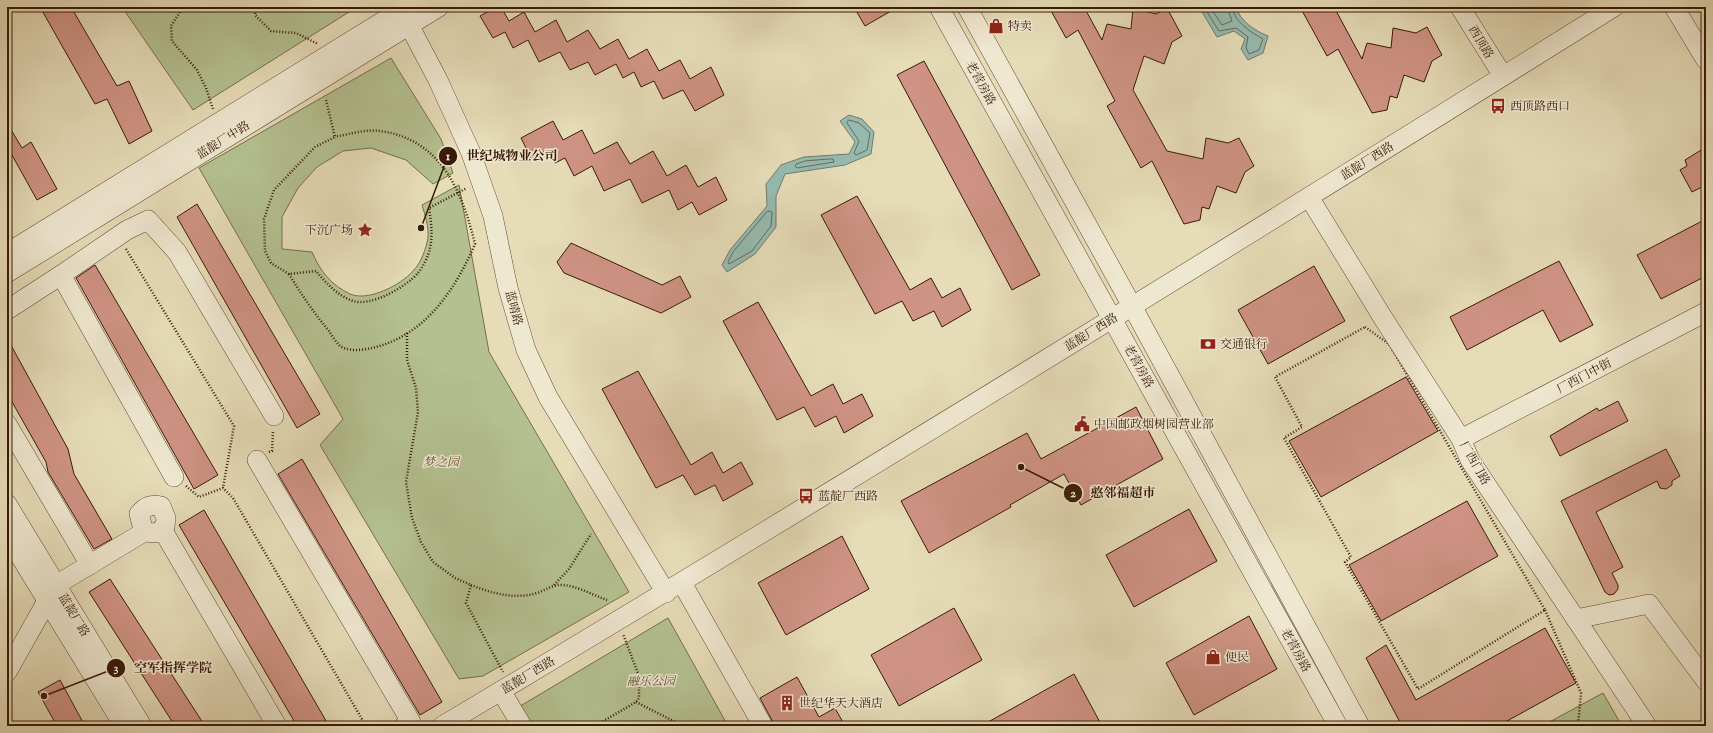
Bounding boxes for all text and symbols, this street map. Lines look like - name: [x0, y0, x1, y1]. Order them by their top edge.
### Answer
- shop icon: 特卖: [987, 17, 1005, 35]
- place label: 特卖: [1008, 18, 1032, 36]
- street label: 西顶路: [1463, 22, 1497, 63]
- street label: 老营房路: [961, 58, 1000, 109]
- bus stop icon: 西顶路西口: [1489, 97, 1507, 115]
- place label: 西顶路西口: [1510, 98, 1570, 116]
- street label: 蓝靛厂中路: [193, 117, 254, 164]
- street label: 蓝靛厂西路: [1337, 138, 1398, 185]
- callout: 世纪城物业公司: [438, 143, 565, 168]
- text: 1: [445, 148, 451, 166]
- text: 世纪城物业公司: [466, 148, 558, 166]
- place icon: 下沉广场: [356, 221, 374, 239]
- place label: 下沉广场: [305, 222, 353, 240]
- street label: 蓝晴路: [500, 289, 526, 328]
- street label: 蓝靛厂西路: [1061, 309, 1122, 356]
- bank icon: 交通银行: [1199, 335, 1217, 353]
- place label: 交通银行: [1220, 336, 1268, 354]
- street label: 老营房路: [1119, 341, 1158, 392]
- street label: 厂西门中街: [1554, 354, 1616, 399]
- public building icon: 中国邮政烟树园营业部: [1073, 415, 1091, 433]
- place label: 中国邮政烟树园营业部: [1094, 416, 1214, 434]
- street label: 厂西门路: [1454, 438, 1494, 489]
- park label: 梦之园: [423, 454, 461, 472]
- callout: 憨邻福超市: [1063, 480, 1164, 505]
- text: 2: [1070, 485, 1076, 503]
- text: 憨邻福超市: [1090, 485, 1156, 503]
- bus stop icon: 蓝靛厂西路: [797, 487, 815, 505]
- place label: 蓝靛厂西路: [818, 488, 878, 506]
- street label: 蓝靛厂路: [53, 590, 93, 641]
- street label: 老营房路: [1276, 625, 1315, 676]
- shop icon: 便民: [1204, 648, 1222, 666]
- place label: 便民: [1225, 649, 1249, 667]
- street label: 蓝靛厂西路: [498, 653, 559, 699]
- callout: 空军指挥学院: [106, 655, 220, 680]
- text: 3: [114, 660, 119, 678]
- text: 空军指挥学院: [134, 660, 212, 678]
- park label: 融乐公园: [627, 673, 677, 691]
- building icon: 世纪华天大酒店: [778, 694, 796, 712]
- place label: 世纪华天大酒店: [799, 695, 883, 713]

